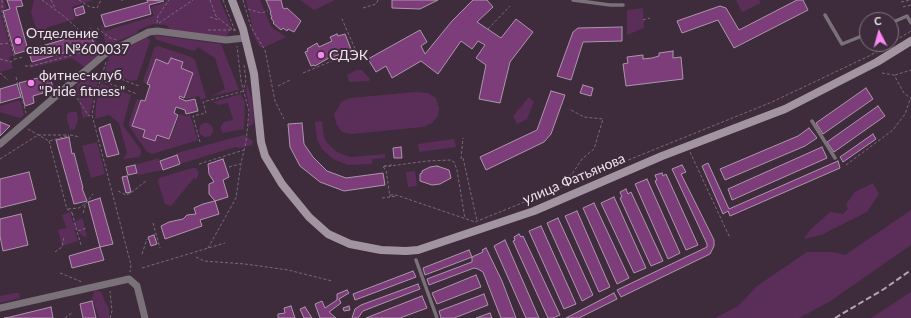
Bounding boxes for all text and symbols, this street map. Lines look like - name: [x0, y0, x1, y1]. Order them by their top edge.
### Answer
- north arrow: [859, 12, 899, 52]
- text: С: [873, 14, 882, 27]
- place label: Отделение связи №600037: [26, 25, 129, 58]
- marker: Отделение связи №600037: [13, 36, 23, 46]
- place label: СДЭК: [329, 47, 368, 63]
- marker: СДЭК: [316, 50, 326, 60]
- place label: фитнес-клуб "Pride fitness": [39, 67, 125, 100]
- marker: фитнес-клуб "Pride fitness": [26, 78, 36, 88]
- street label: улица Фатьянова: [520, 150, 628, 208]

